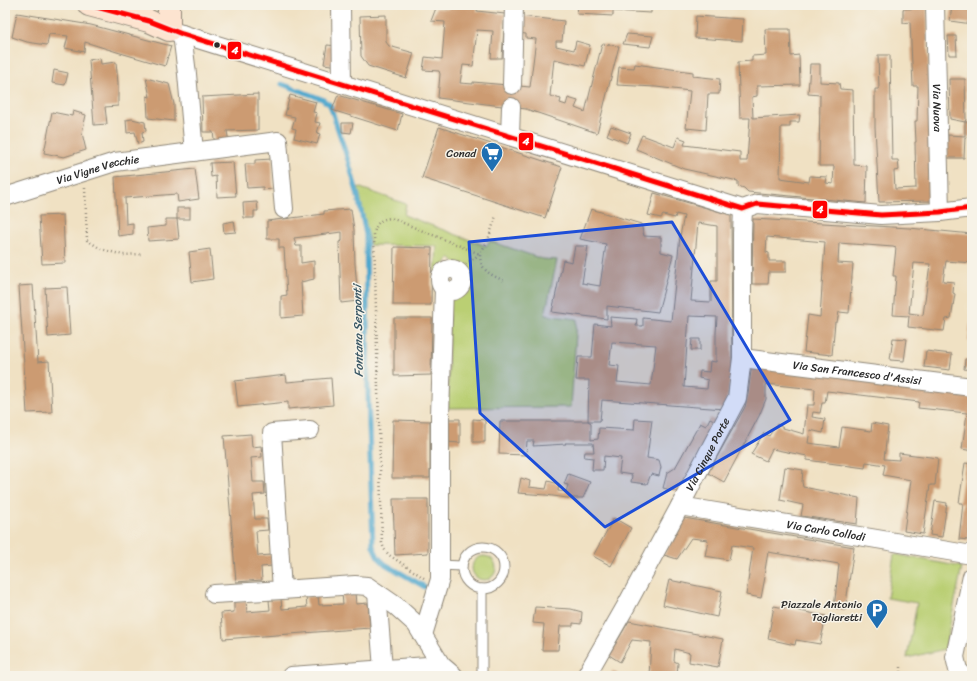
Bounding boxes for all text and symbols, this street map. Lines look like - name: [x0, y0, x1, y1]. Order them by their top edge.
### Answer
- unlabelled marker: [212, 40, 222, 50]
- line badge: 4: [227, 41, 242, 60]
- text: 4: [231, 41, 239, 60]
- street label: Via Nuova: [927, 84, 947, 133]
- line badge: 4: [518, 132, 534, 151]
- text: 4: [522, 132, 530, 151]
- supermarket icon: Conad: [479, 140, 505, 173]
- place label: Conad: [446, 144, 477, 163]
- street label: Via Vigne Vecchie: [54, 150, 141, 190]
- line badge: 4: [812, 200, 828, 219]
- text: 4: [816, 200, 824, 219]
- water label: Fontana Serponti: [346, 282, 370, 377]
- street label: Via San Francesco d'Assisi: [792, 355, 923, 391]
- street label: Via Cinque Porte: [681, 414, 735, 494]
- street label: Via Carlo Collodi: [785, 515, 867, 547]
- place label: Piazzale Antonio Tagliaretti: [781, 595, 863, 627]
- parking icon: Piazzale Antonio Tagliaretti: [864, 597, 890, 630]

